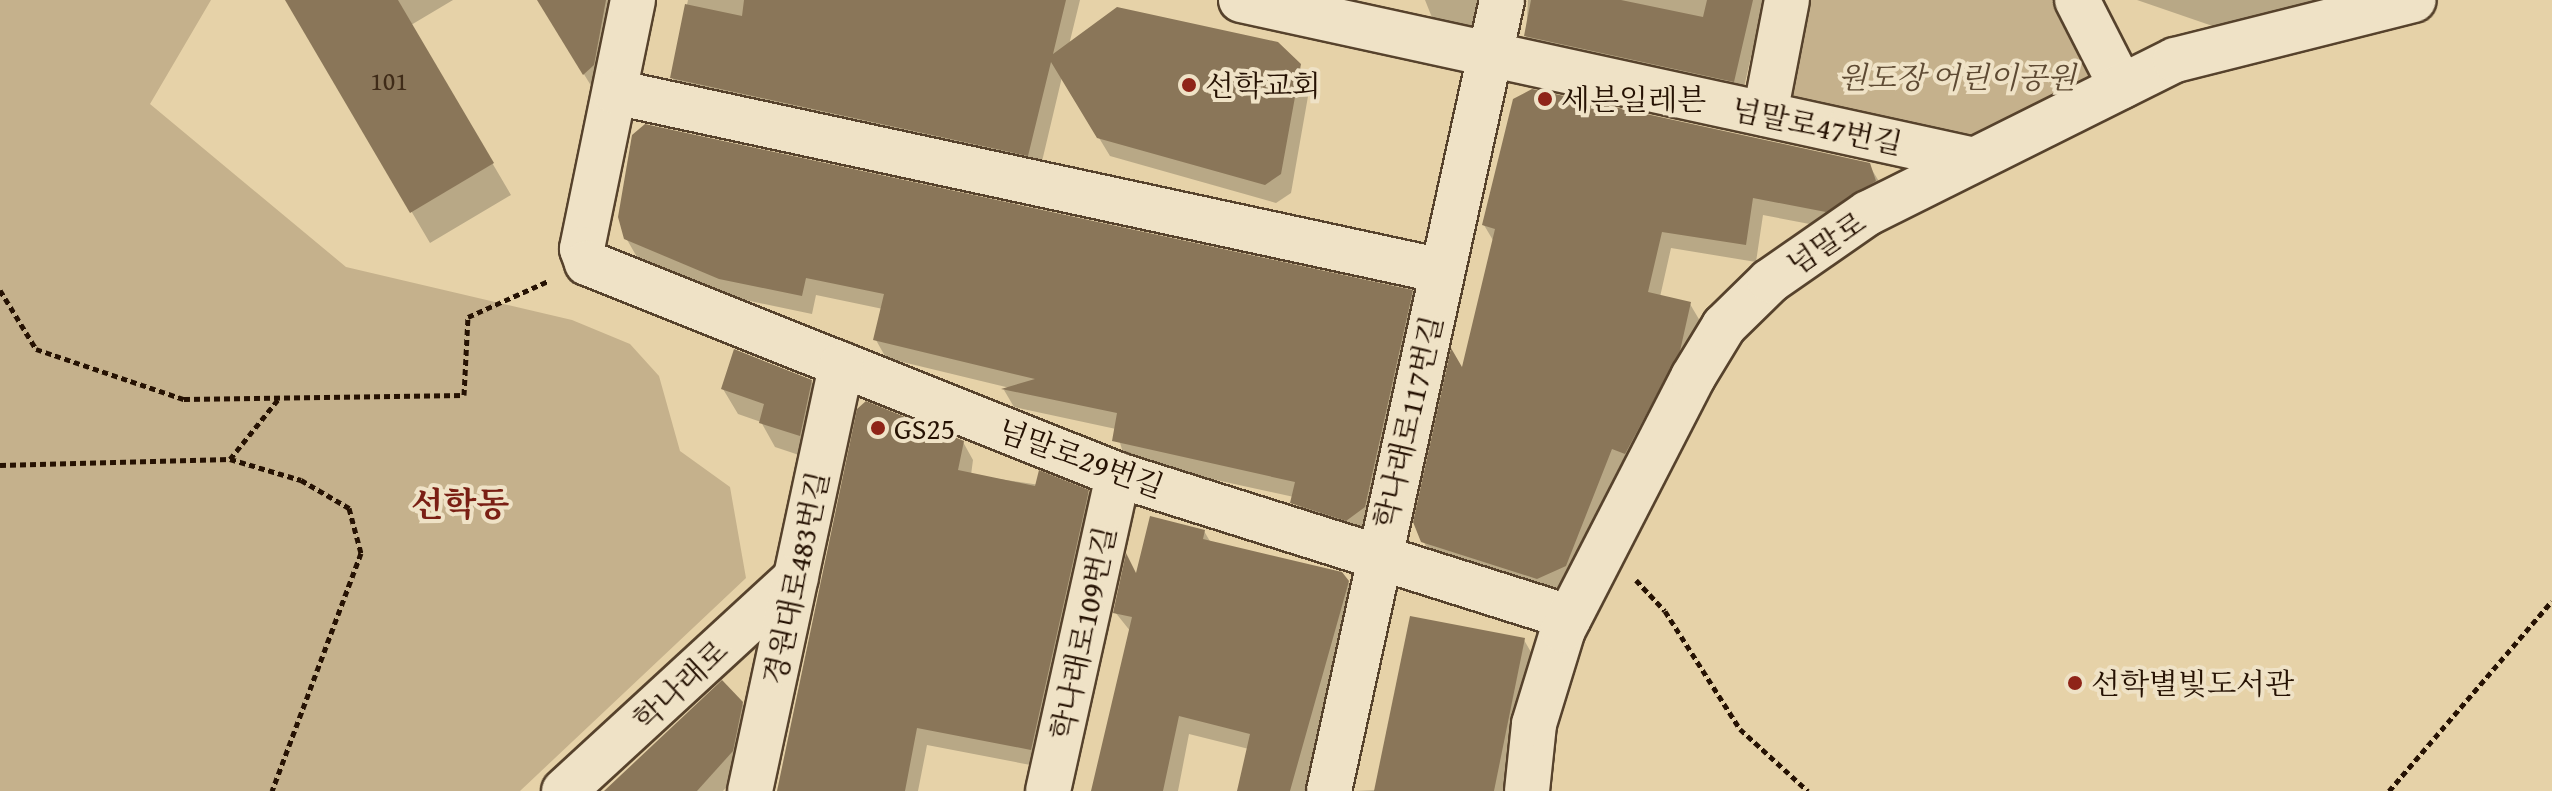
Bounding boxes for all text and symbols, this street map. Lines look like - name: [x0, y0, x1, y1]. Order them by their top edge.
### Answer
- park label: 원도장 어린이공원: [1838, 59, 2076, 95]
- house number: 101: [370, 65, 408, 97]
- place label: 선학교회: [1205, 67, 1321, 103]
- marker: 선학교회: [1180, 76, 1198, 94]
- place label: 세븐일레븐: [1561, 81, 1706, 117]
- marker: 세븐일레븐: [1536, 90, 1554, 108]
- street label: 넘말로47번길: [1728, 90, 1906, 162]
- street label: 넘말로: [1780, 204, 1872, 282]
- street label: 학나래로117번길: [1366, 312, 1450, 532]
- place label: GS25: [894, 410, 955, 446]
- street label: 넘말로29번길: [993, 411, 1169, 505]
- marker: GS25: [869, 419, 887, 437]
- street label: 경원대로483번길: [756, 468, 836, 688]
- district label: 선학동: [411, 484, 509, 524]
- street label: 학나래로109번길: [1043, 523, 1123, 743]
- street label: 학나래로: [625, 632, 735, 738]
- place label: 선학별빛도서관: [2091, 665, 2294, 701]
- marker: 선학별빛도서관: [2066, 674, 2084, 692]

